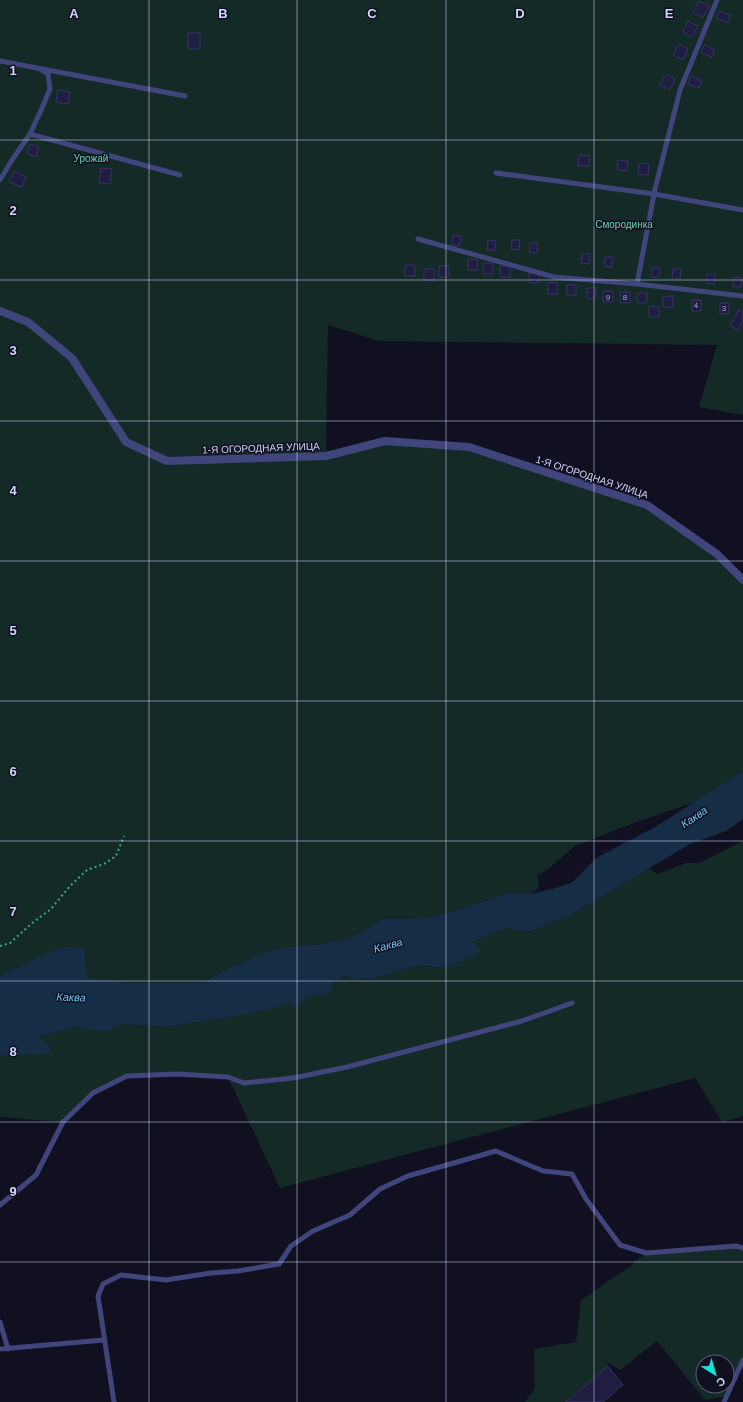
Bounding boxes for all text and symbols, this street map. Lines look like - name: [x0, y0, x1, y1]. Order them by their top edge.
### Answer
- text: A: [69, 6, 79, 21]
- text: B: [218, 6, 228, 21]
- text: C: [367, 6, 377, 21]
- text: D: [515, 6, 525, 21]
- text: E: [665, 6, 674, 21]
- text: 1: [9, 63, 17, 78]
- park label: Урожай: [74, 153, 108, 164]
- text: 2: [9, 203, 17, 218]
- park label: Смородинка: [595, 219, 653, 230]
- house number: 9: [606, 293, 611, 302]
- house number: 8: [623, 293, 628, 302]
- house number: 4: [694, 301, 699, 310]
- house number: 3: [722, 304, 727, 313]
- text: 3: [9, 343, 17, 358]
- street label: 1-Я ОГОРОДНАЯ УЛИЦА: [202, 440, 320, 456]
- street label: 1-Я ОГОРОДНАЯ УЛИЦА: [534, 454, 650, 501]
- text: 4: [9, 483, 17, 498]
- text: 5: [9, 623, 17, 638]
- text: 6: [9, 764, 17, 779]
- water label: Каква: [678, 804, 710, 830]
- text: 7: [9, 904, 17, 919]
- water label: Каква: [372, 935, 404, 955]
- water label: Каква: [56, 990, 86, 1004]
- text: 8: [9, 1044, 17, 1059]
- text: 9: [9, 1184, 17, 1199]
- north arrow: [695, 1354, 735, 1394]
- text: С: [714, 1375, 728, 1389]

